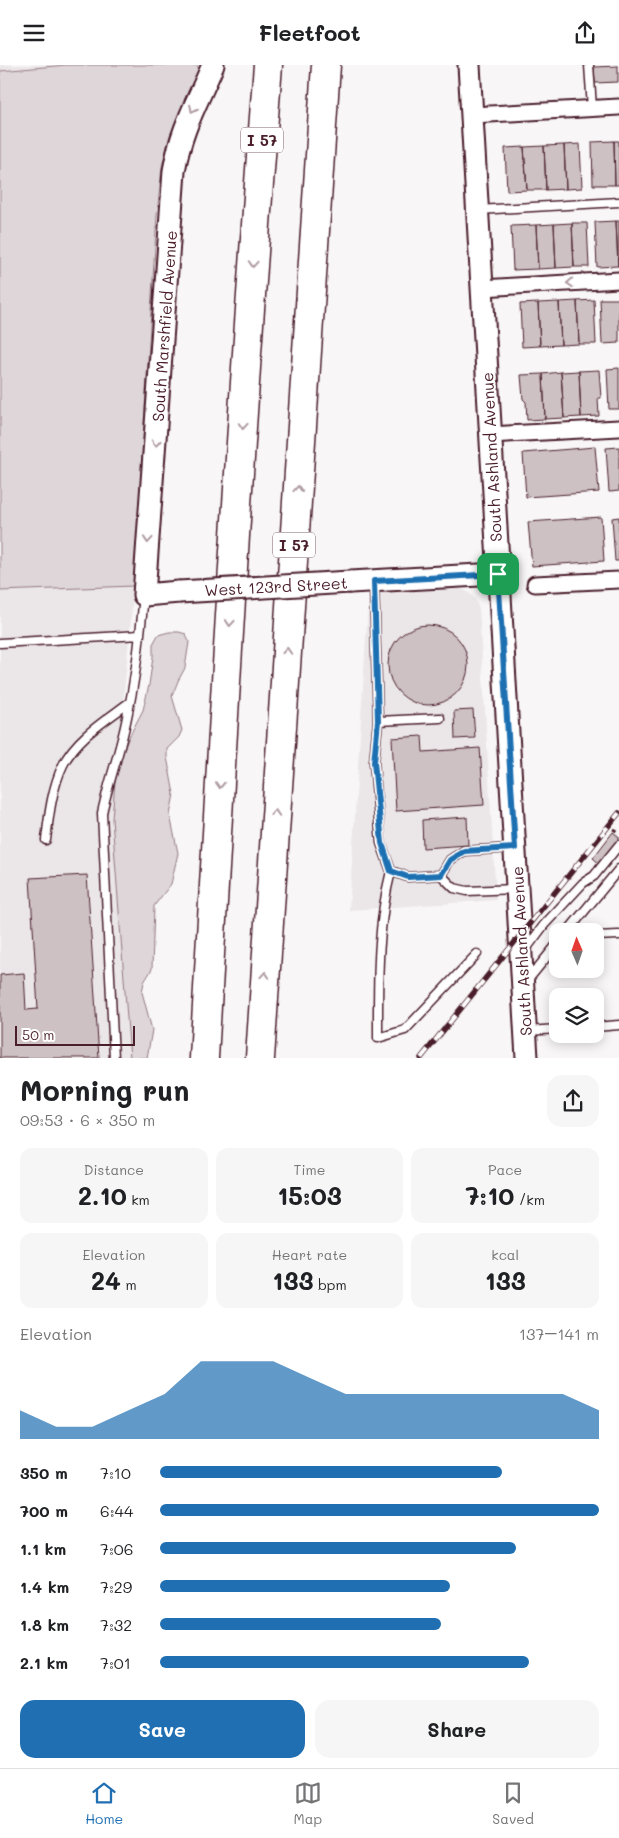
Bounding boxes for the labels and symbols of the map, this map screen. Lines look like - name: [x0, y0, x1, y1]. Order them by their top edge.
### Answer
- one-way arrow: [189, 104, 199, 113]
- road number: I 57: [241, 127, 283, 153]
- street label: South Marshfield Avenue: [147, 230, 181, 422]
- one-way arrow: [248, 260, 259, 268]
- one-way arrow: [566, 277, 574, 288]
- street label: South Ashland Avenue: [476, 372, 506, 542]
- one-way arrow: [237, 422, 248, 430]
- one-way arrow: [150, 439, 161, 447]
- one-way arrow: [292, 485, 303, 493]
- road number: I 57: [273, 533, 315, 557]
- one-way arrow: [143, 536, 154, 544]
- pin: [477, 553, 519, 595]
- street label: West 123rd Street: [204, 572, 348, 600]
- one-way arrow: [225, 620, 236, 628]
- one-way arrow: [281, 647, 292, 655]
- one-way arrow: [214, 782, 225, 790]
- one-way arrow: [270, 809, 281, 817]
- street label: South Ashland Avenue: [506, 866, 536, 1036]
- north arrow: [549, 923, 604, 977]
- one-way arrow: [259, 971, 270, 979]
- scale bar: [15, 1023, 135, 1046]

